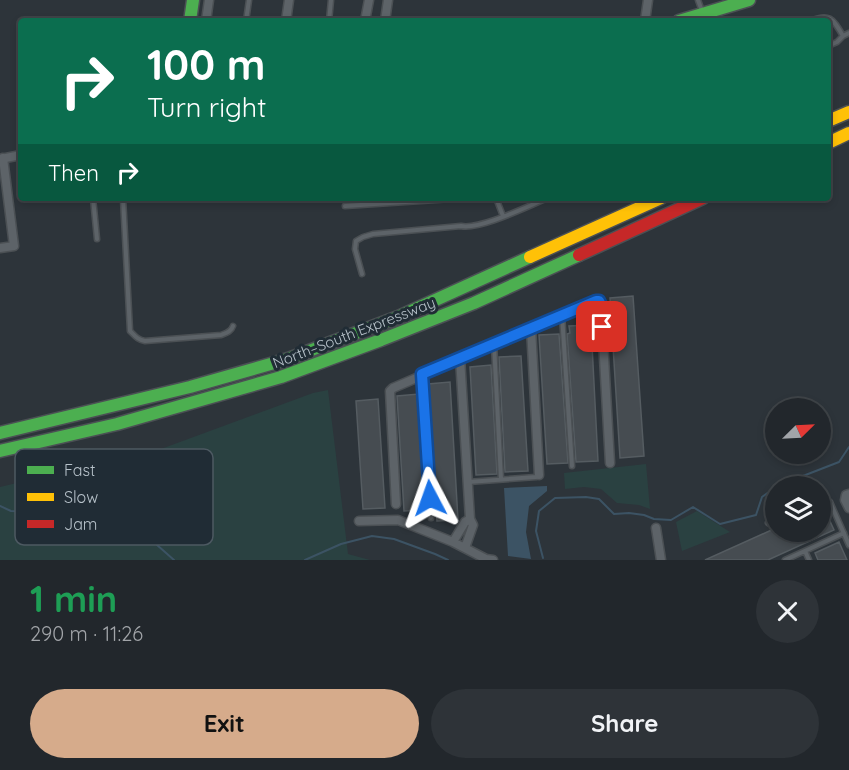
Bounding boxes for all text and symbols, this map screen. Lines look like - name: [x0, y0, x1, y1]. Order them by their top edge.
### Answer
- text: 100 m: [147, 38, 265, 91]
- icon: right: [48, 42, 126, 120]
- text: Turn right: [147, 90, 266, 124]
- icon: right: [111, 156, 144, 189]
- text: Then: [48, 159, 99, 187]
- street label: North–South Expressway: [270, 293, 438, 372]
- pin: [576, 301, 627, 352]
- icon: arrive: [585, 310, 618, 343]
- north arrow: [765, 398, 831, 464]
- map controls: [765, 398, 831, 542]
- legend: [15, 449, 213, 545]
- text: Fast: [64, 460, 95, 480]
- position arrow: [398, 466, 462, 530]
- button: layers: [765, 476, 831, 542]
- text: Slow: [64, 487, 98, 507]
- text: Jam: [64, 514, 97, 534]
- text: 1 min: [30, 576, 117, 621]
- button: close: [756, 580, 819, 643]
- text: 290 m · 11:26: [30, 621, 143, 646]
- button: Exit: [30, 689, 419, 758]
- button: Share: [431, 689, 819, 758]

